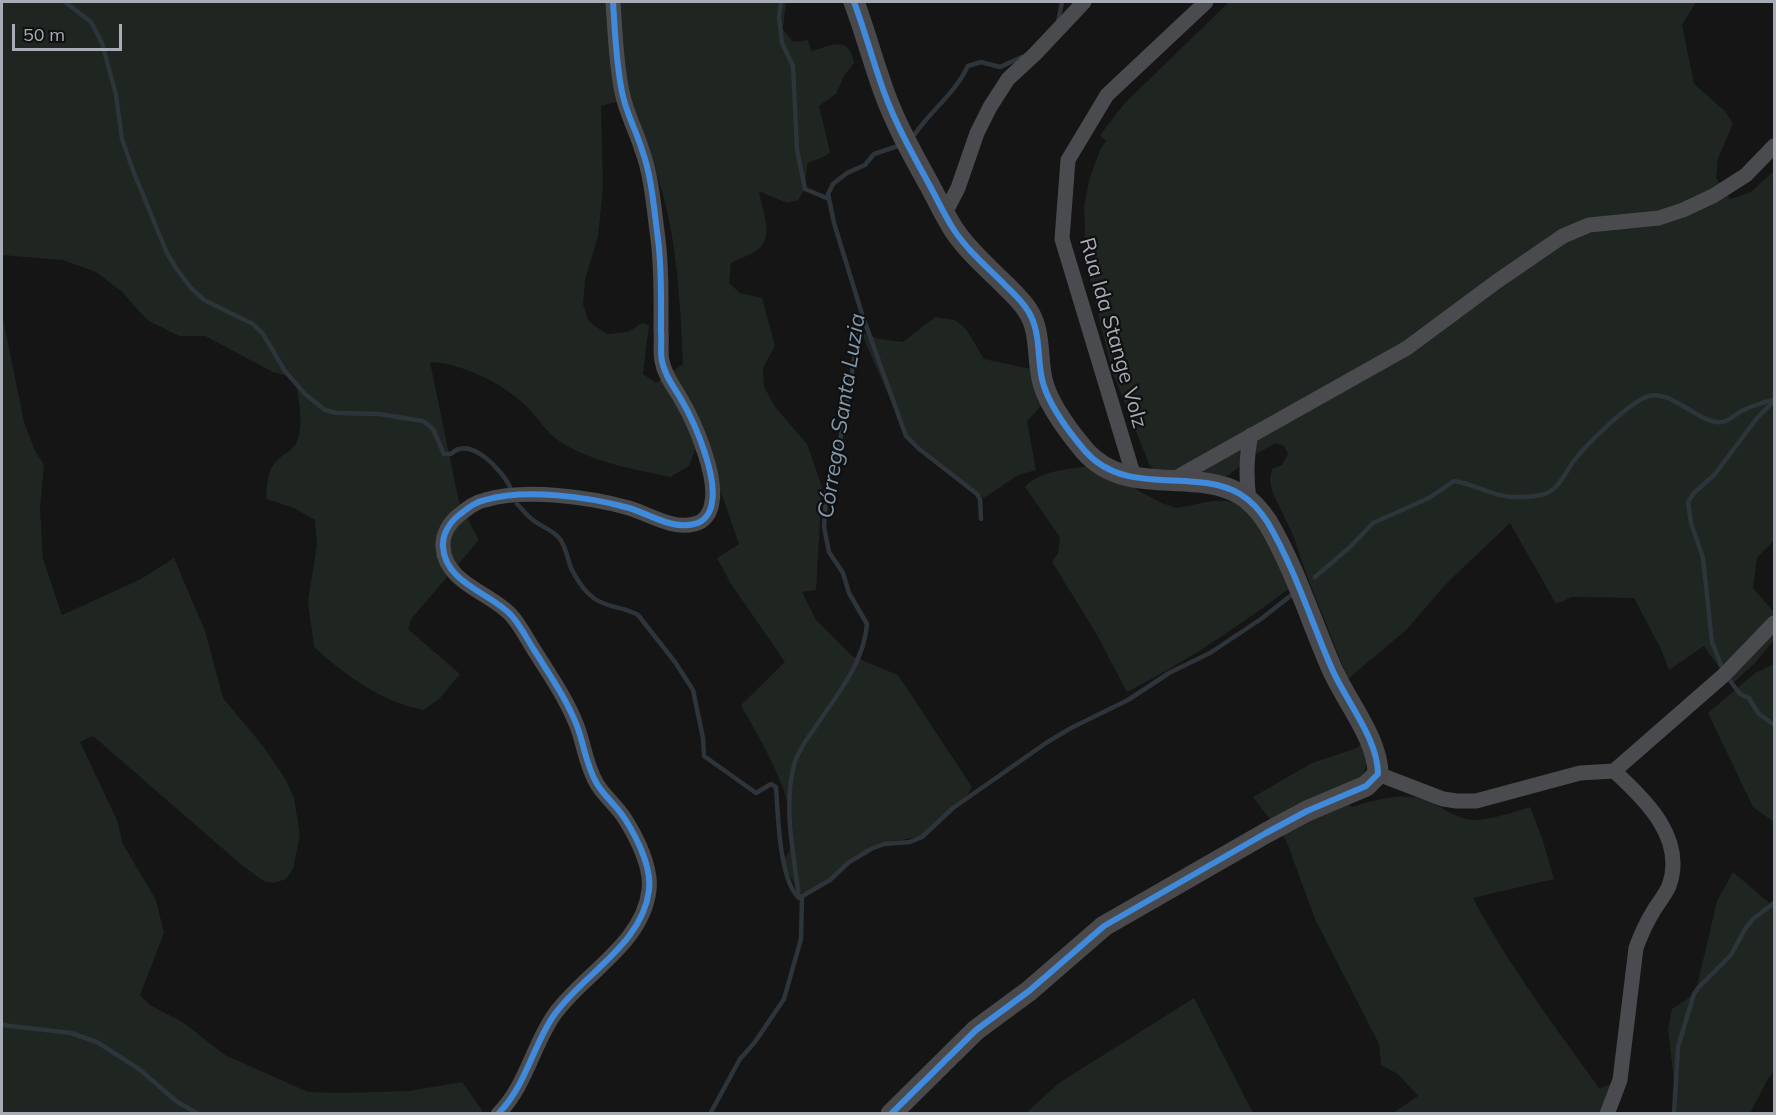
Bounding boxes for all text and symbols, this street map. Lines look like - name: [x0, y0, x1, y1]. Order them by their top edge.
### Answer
- scale bar: [15, 12, 124, 50]
- text: 50 m: [23, 23, 65, 46]
- street label: Rua Ida Stange Volz: [1074, 235, 1152, 431]
- water label: Córrego Santa Luzia: [813, 312, 871, 520]

